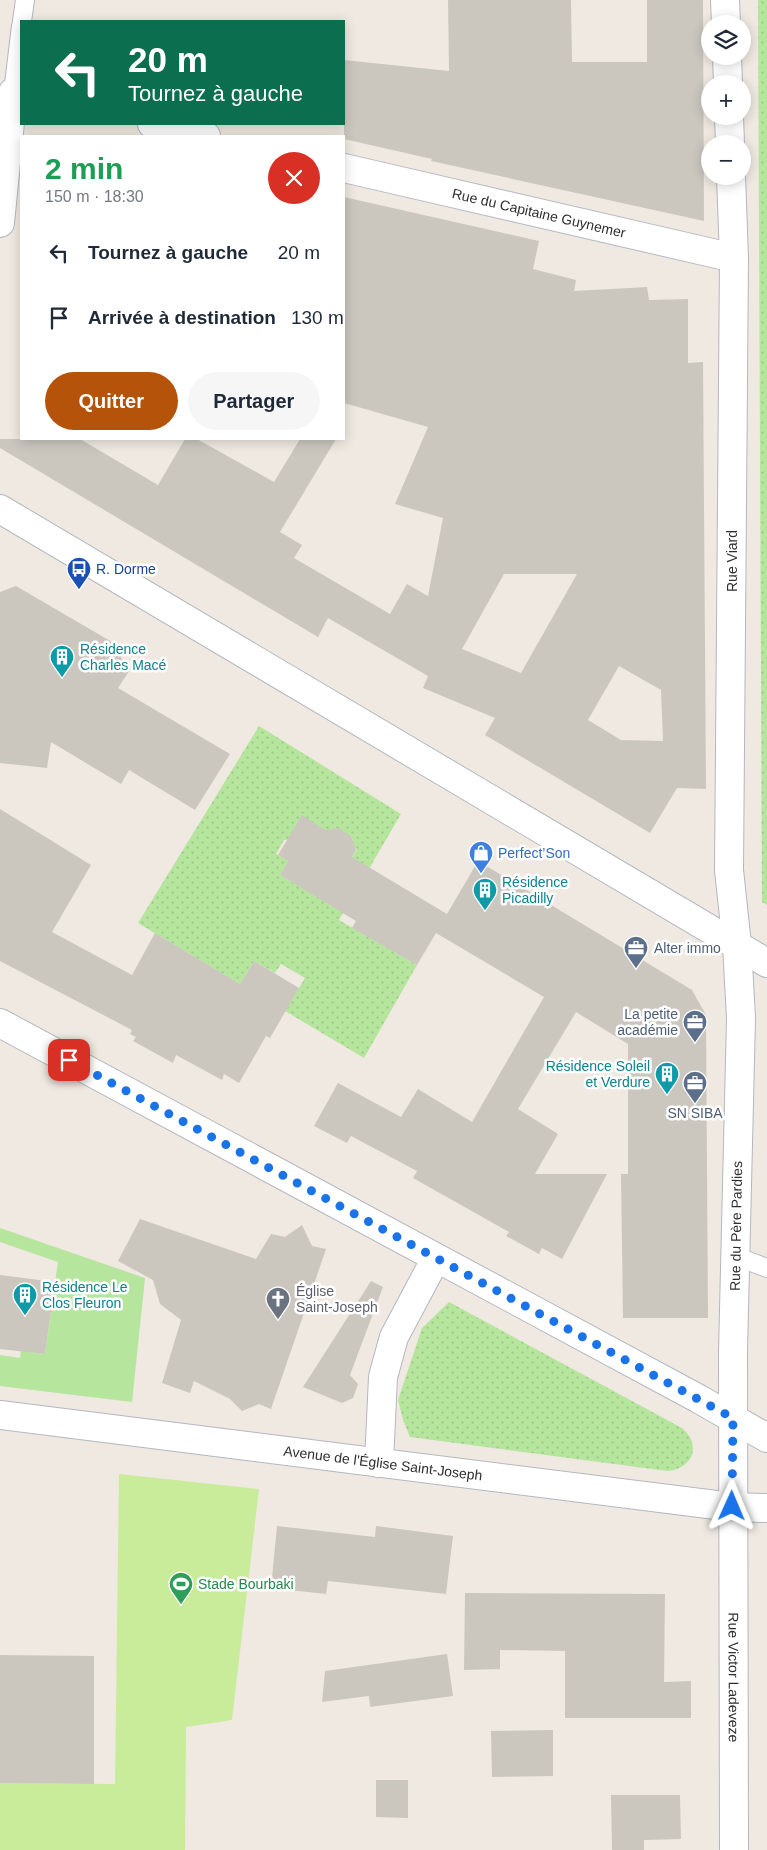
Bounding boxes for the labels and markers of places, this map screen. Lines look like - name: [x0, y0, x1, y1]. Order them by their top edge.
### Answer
- bus stop icon: R. Dorme: [66, 556, 92, 590]
- place label: R. Dorme: [96, 561, 156, 577]
- place label: Résidence Charles Macé: [80, 641, 167, 673]
- building icon: Résidence Charles Macé: [49, 644, 75, 678]
- shop icon: Perfect’Son: [468, 840, 494, 874]
- place label: Perfect’Son: [498, 845, 570, 861]
- place label: Résidence Picadilly: [502, 874, 568, 906]
- building icon: Résidence Picadilly: [472, 877, 498, 911]
- office icon: Alter immo: [623, 935, 649, 969]
- place label: Alter immo: [654, 940, 721, 956]
- place label: La petite académie: [617, 1006, 678, 1038]
- office icon: La petite académie: [682, 1009, 708, 1043]
- pin: [48, 1039, 90, 1081]
- place label: Résidence Soleil et Verdure: [546, 1058, 650, 1090]
- building icon: Résidence Soleil et Verdure: [654, 1061, 680, 1095]
- office icon: SN SIBA: [682, 1070, 708, 1104]
- place label: SN SIBA: [667, 1105, 723, 1121]
- place label: Résidence Le Clos Fleuron: [42, 1279, 128, 1311]
- building icon: Résidence Le Clos Fleuron: [12, 1282, 38, 1316]
- place label: Église Saint-Joseph: [296, 1283, 378, 1315]
- church icon: Église Saint-Joseph: [265, 1286, 291, 1320]
- sports icon: Stade Bourbaki: [168, 1571, 194, 1605]
- place label: Stade Bourbaki: [198, 1576, 294, 1592]

